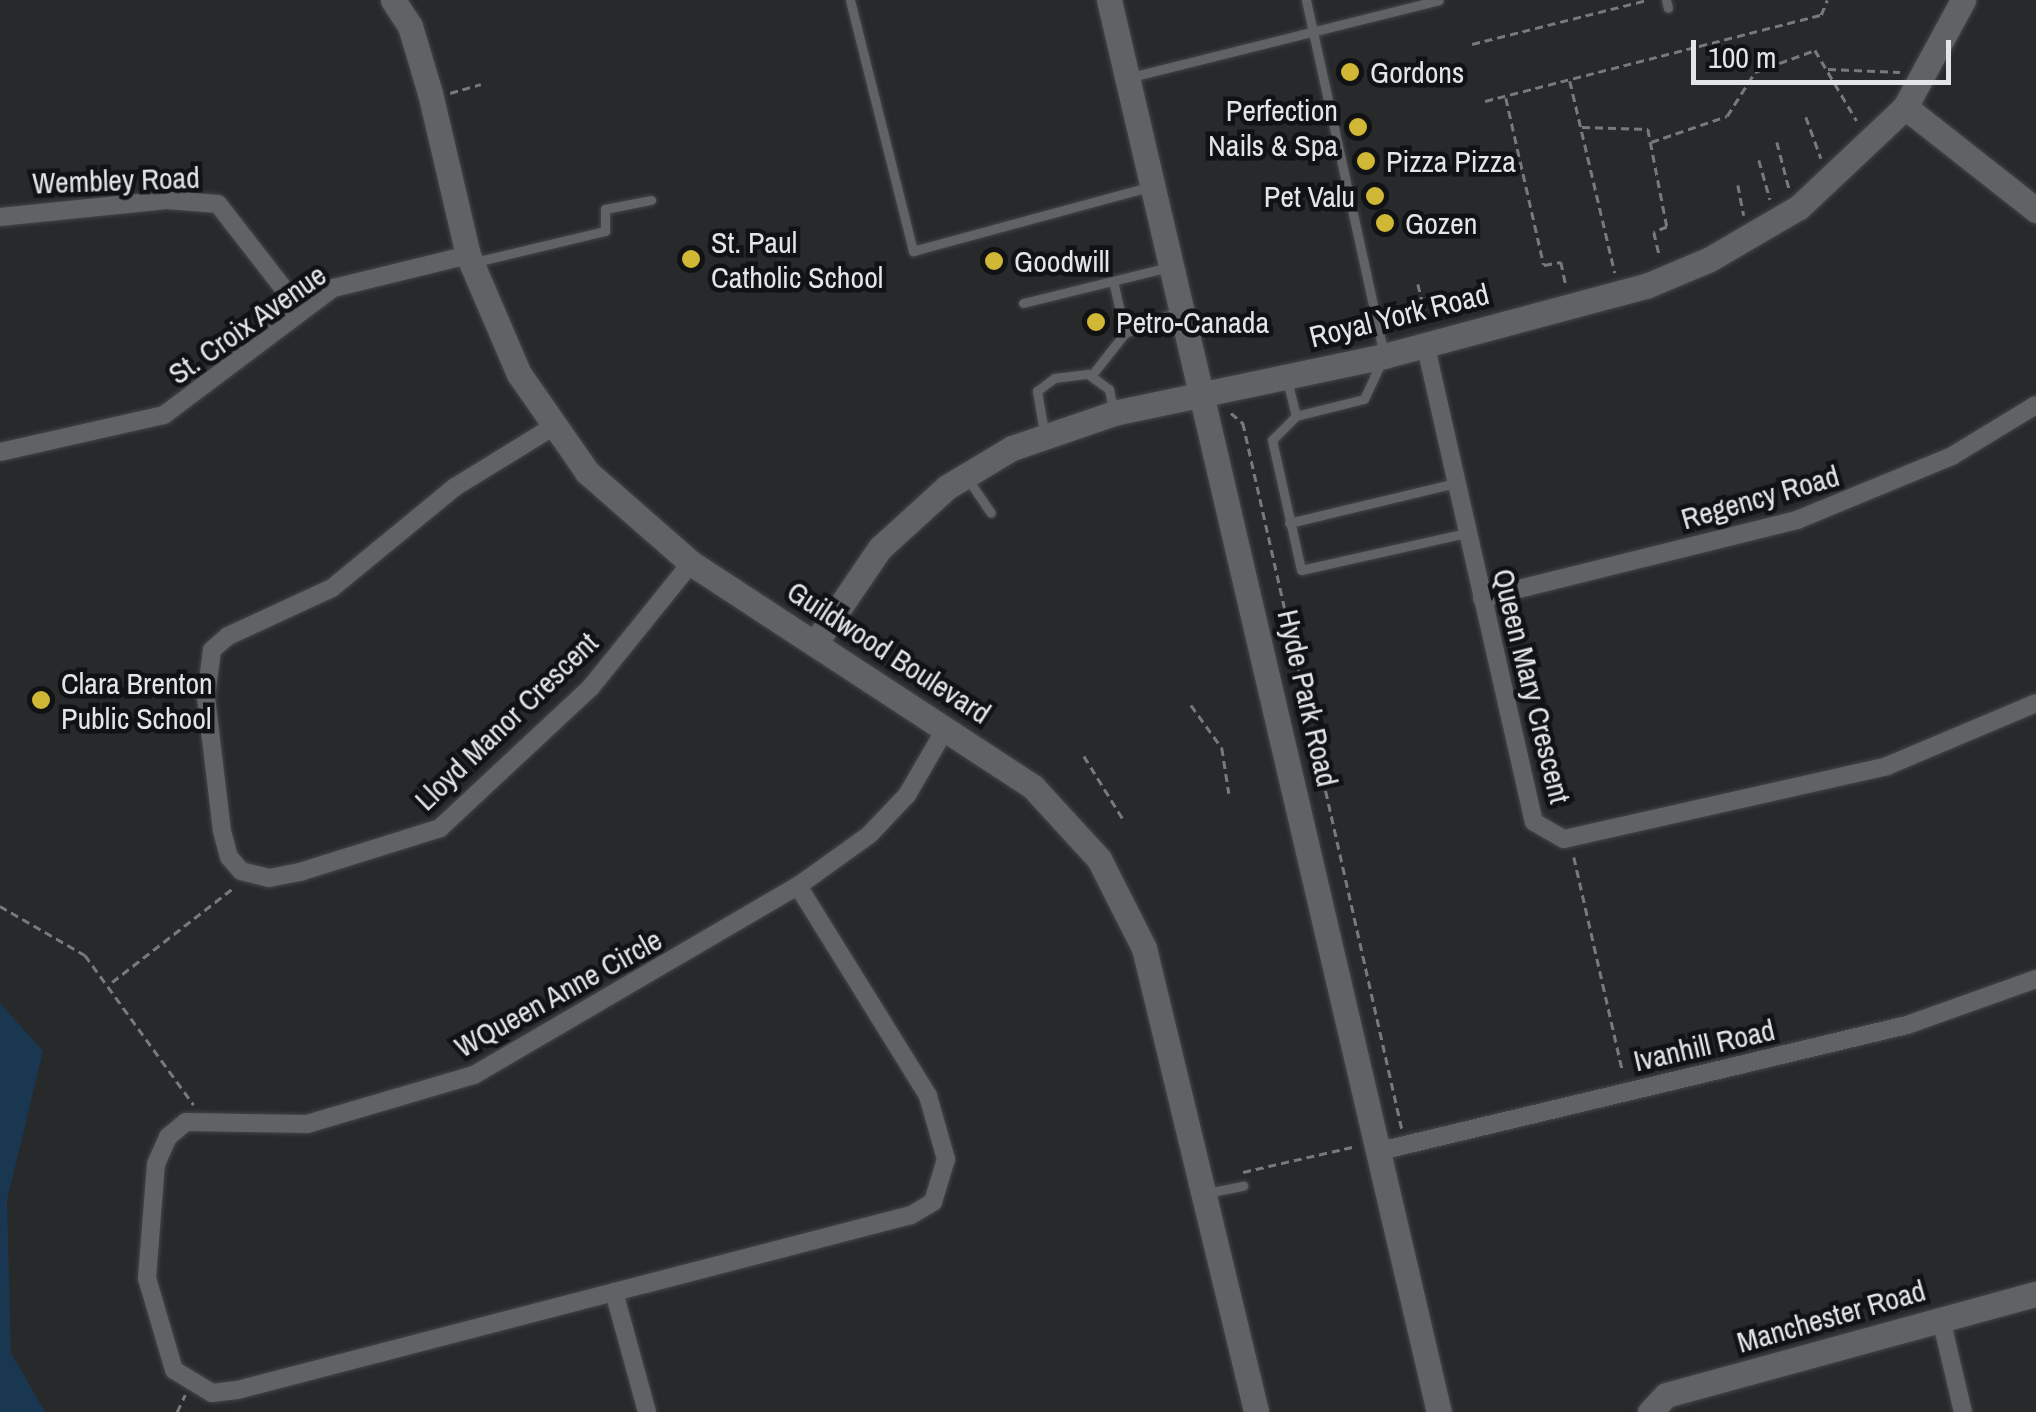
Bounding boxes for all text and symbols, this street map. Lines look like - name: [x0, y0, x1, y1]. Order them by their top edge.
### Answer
- scale bar: [1696, 20, 1956, 82]
- text: 100 m: [1708, 37, 1776, 77]
- place label: Gordons: [1370, 54, 1464, 90]
- marker: Gordons: [1339, 61, 1361, 83]
- place label: Perfection Nails & Spa: [1208, 92, 1338, 162]
- marker: Perfection Nails & Spa: [1347, 116, 1369, 138]
- place label: Pizza Pizza: [1386, 143, 1516, 179]
- marker: Pizza Pizza: [1355, 150, 1377, 172]
- street label: Wembley Road: [32, 159, 200, 201]
- place label: Pet Valu: [1264, 178, 1355, 214]
- marker: Pet Valu: [1364, 185, 1386, 207]
- place label: Gozen: [1405, 205, 1477, 241]
- marker: Gozen: [1374, 212, 1396, 234]
- place label: St. Paul Catholic School: [711, 224, 883, 294]
- place label: Goodwill: [1014, 243, 1110, 279]
- marker: St. Paul Catholic School: [680, 248, 702, 270]
- marker: Goodwill: [983, 250, 1005, 272]
- street label: St. Croix Avenue: [161, 256, 333, 392]
- street label: Royal York Road: [1305, 275, 1493, 355]
- place label: Petro-Canada: [1116, 304, 1269, 340]
- marker: Petro-Canada: [1085, 311, 1107, 333]
- street label: Regency Road: [1677, 457, 1843, 537]
- street label: Queen Mary Crescent: [1485, 565, 1579, 807]
- street label: Guildwood Boulevard: [781, 573, 997, 731]
- street label: Hyde Park Road: [1270, 606, 1346, 790]
- street label: Lloyd Manor Crescent: [407, 624, 605, 818]
- place label: Clara Brenton Public School: [61, 665, 213, 736]
- marker: Clara Brenton Public School: [30, 689, 52, 711]
- street label: WQueen Anne Circle: [448, 921, 668, 1065]
- street label: Ivanhill Road: [1630, 1011, 1778, 1079]
- street label: Manchester Road: [1733, 1272, 1929, 1360]

